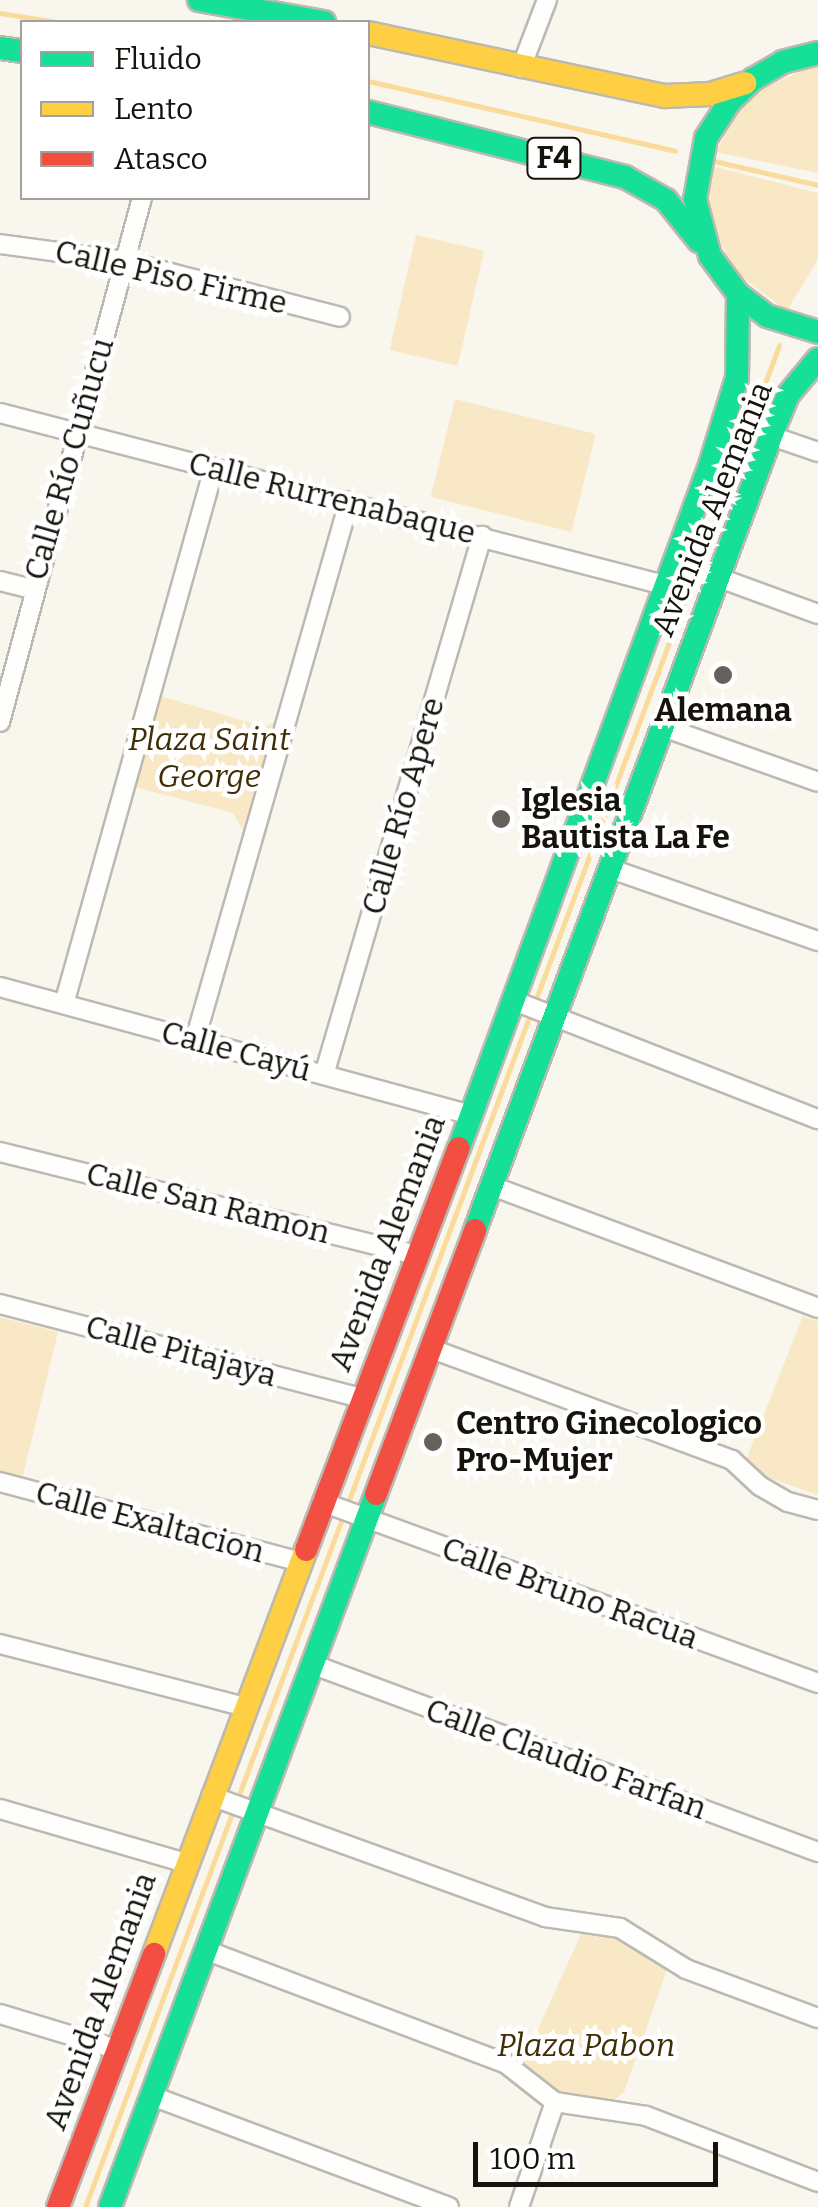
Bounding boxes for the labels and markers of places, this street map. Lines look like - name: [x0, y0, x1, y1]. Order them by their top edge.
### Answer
- marker: Alemana: [712, 664, 734, 686]
- place label: Alemana: [654, 691, 792, 729]
- place label: Iglesia Bautista La Fe: [521, 782, 730, 857]
- marker: Iglesia Bautista La Fe: [490, 808, 512, 830]
- place label: Centro Ginecologico Pro-Mujer: [456, 1405, 762, 1480]
- marker: Centro Ginecologico Pro-Mujer: [420, 1429, 446, 1455]

